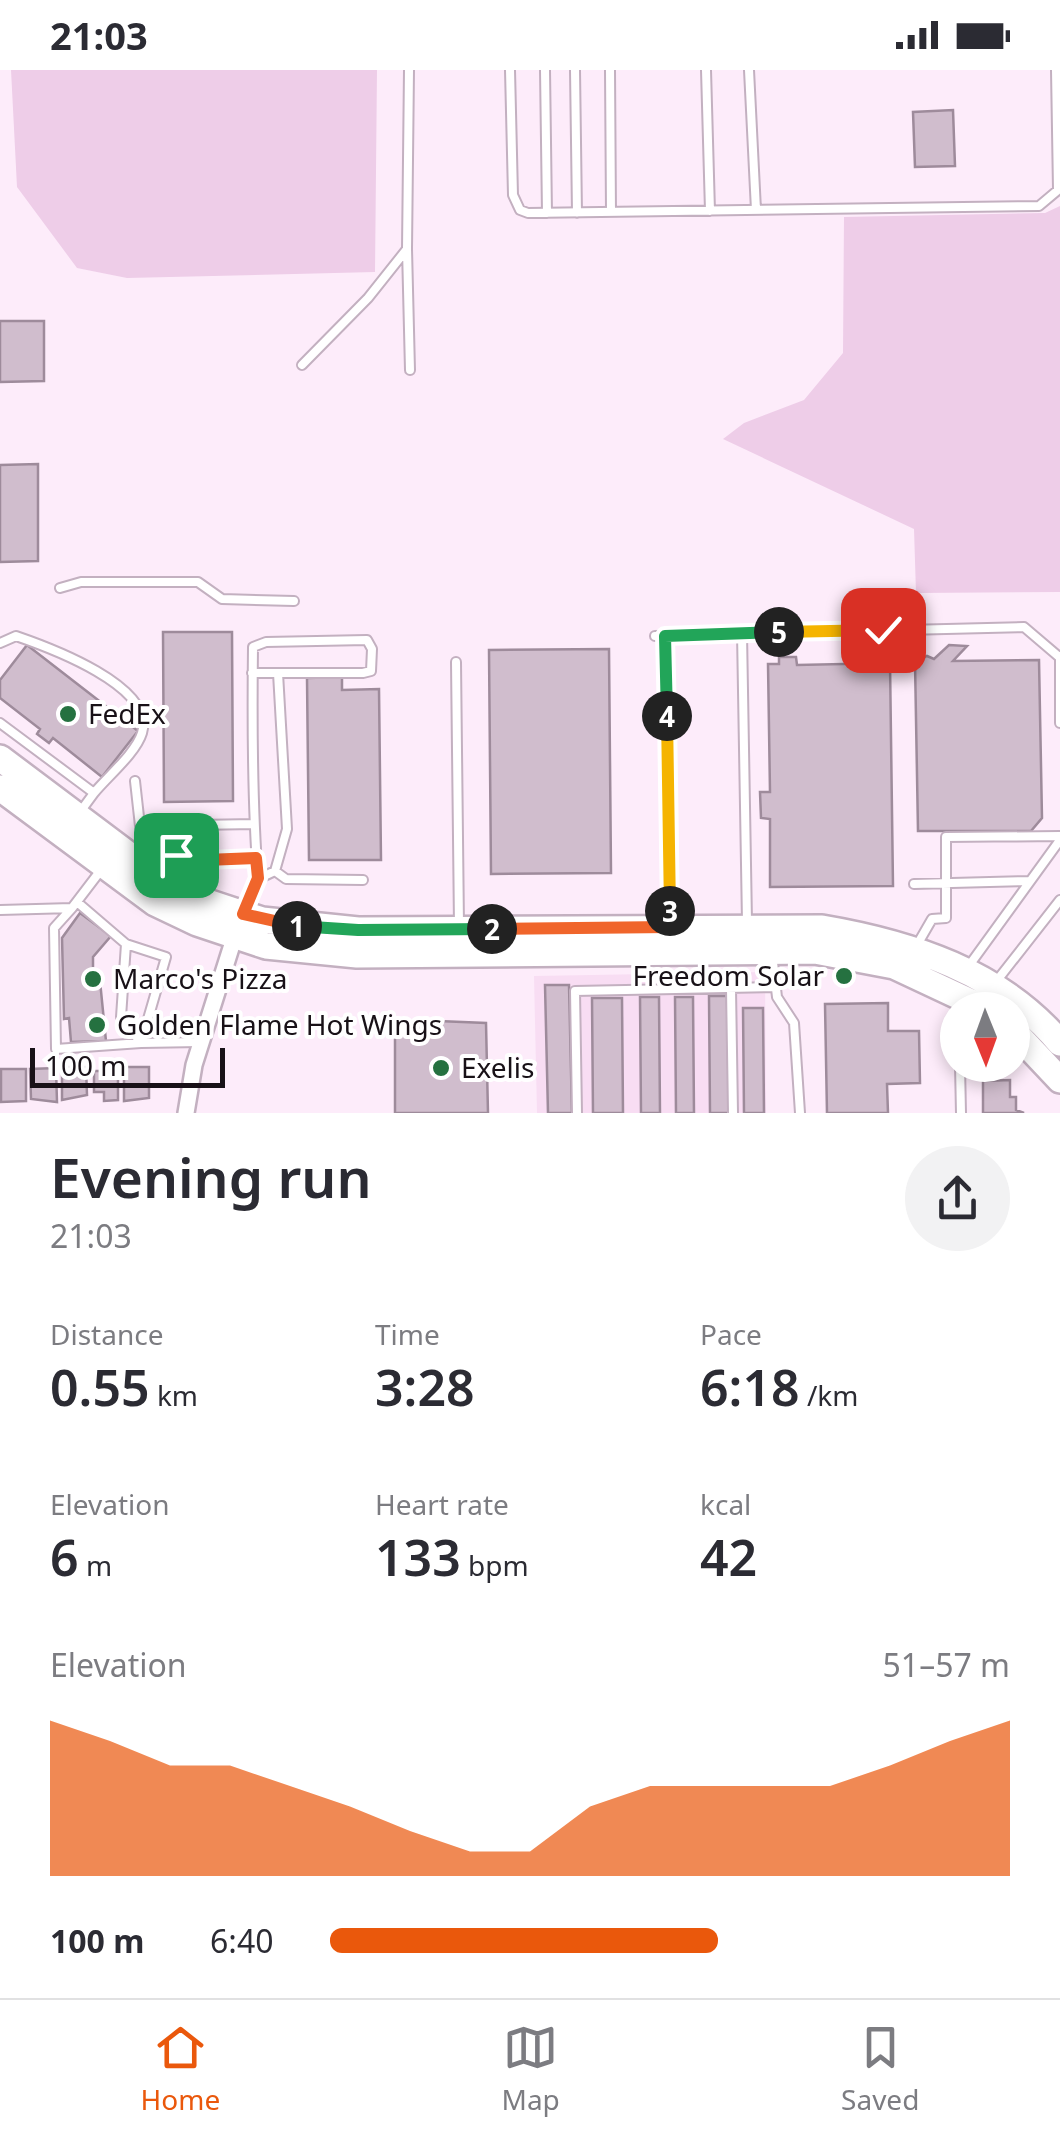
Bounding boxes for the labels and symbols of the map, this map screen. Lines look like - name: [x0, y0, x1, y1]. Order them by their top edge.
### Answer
- pin: [841, 588, 926, 673]
- pin: 5: [754, 607, 804, 657]
- pin: 4: [642, 691, 692, 741]
- place label: FedEx: [88, 694, 166, 732]
- marker: FedEx: [57, 703, 79, 725]
- pin: [134, 813, 219, 898]
- pin: 3: [645, 886, 695, 936]
- pin: 1: [272, 901, 322, 951]
- pin: 2: [467, 904, 517, 954]
- place label: Freedom Solar: [632, 956, 824, 994]
- place label: Marco's Pizza: [113, 959, 288, 997]
- marker: Freedom Solar: [833, 965, 855, 987]
- marker: Marco's Pizza: [82, 968, 104, 990]
- north arrow: [940, 992, 1030, 1082]
- place label: Golden Flame Hot Wings: [117, 1005, 442, 1043]
- marker: Golden Flame Hot Wings: [86, 1014, 108, 1036]
- scale bar: [30, 1043, 225, 1088]
- place label: Exelis: [461, 1048, 534, 1086]
- marker: Exelis: [430, 1057, 452, 1079]

